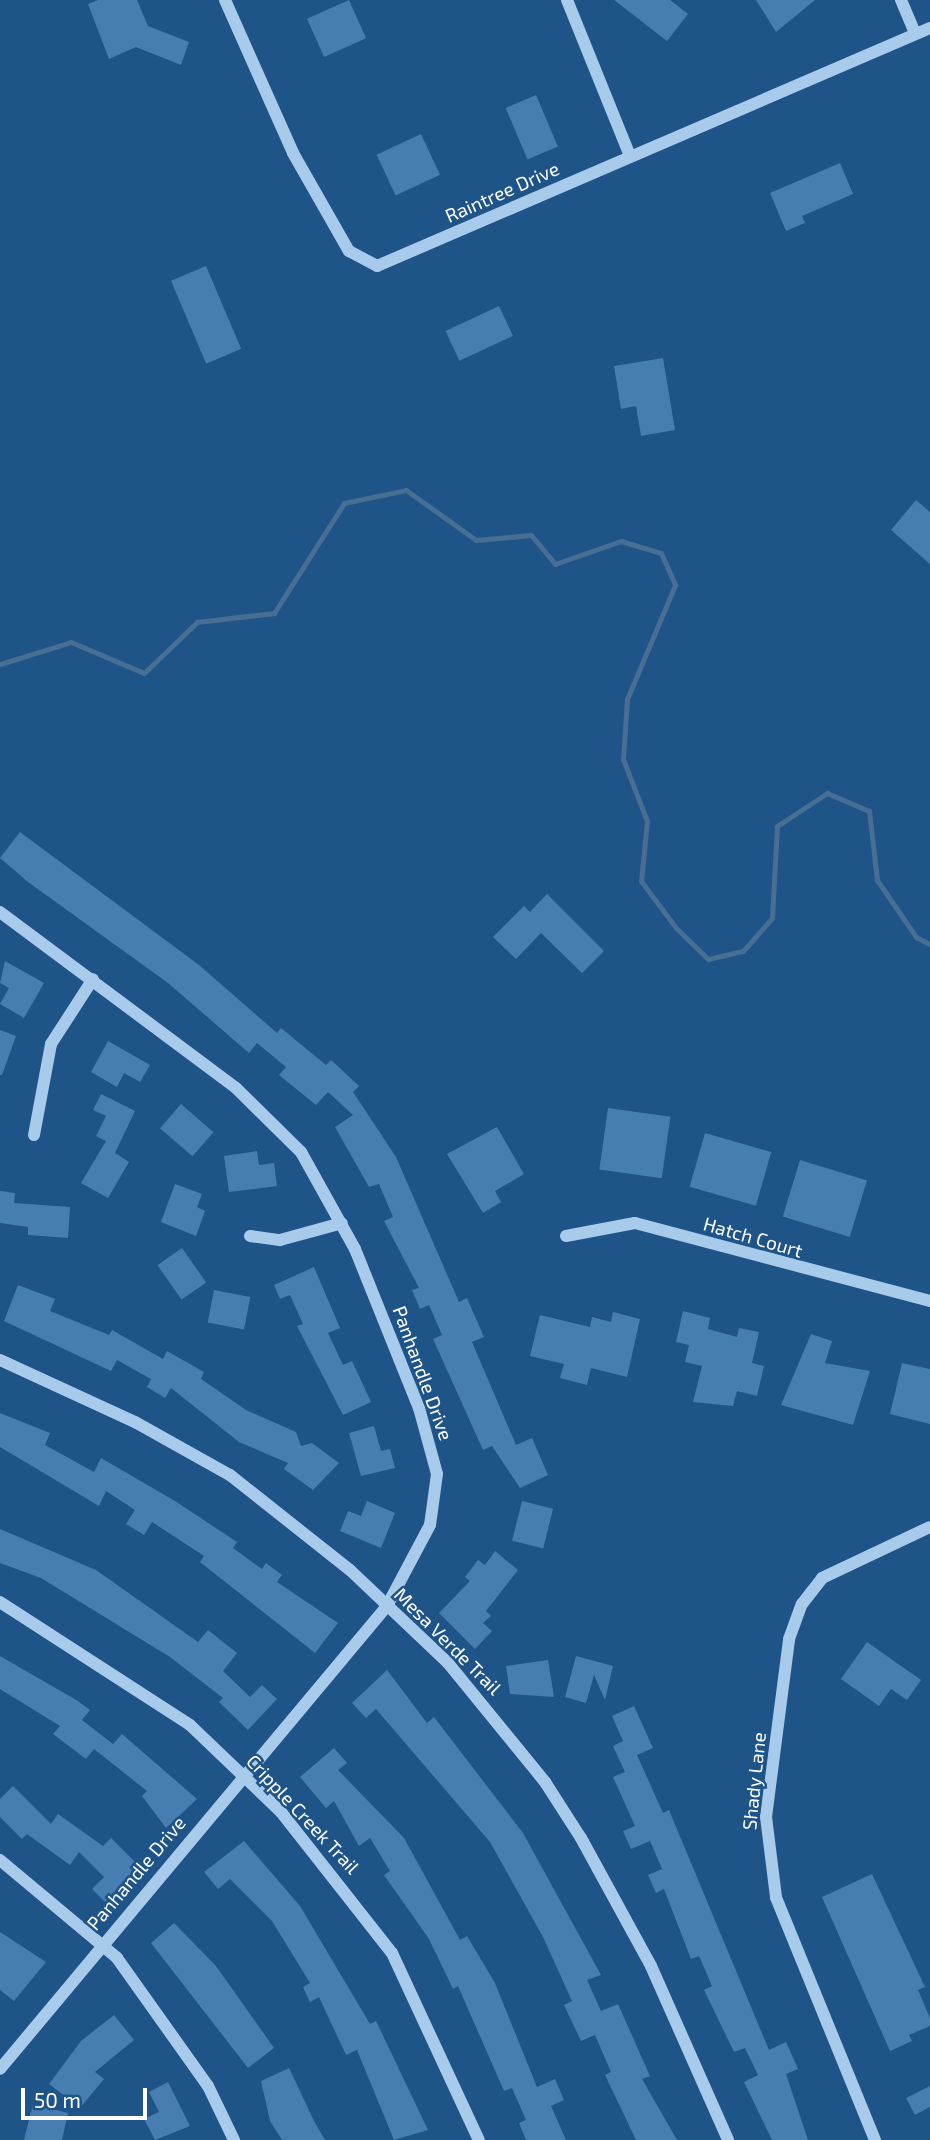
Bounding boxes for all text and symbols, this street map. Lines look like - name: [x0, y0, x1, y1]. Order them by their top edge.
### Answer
- street label: Raintree Drive: [442, 157, 562, 227]
- street label: Hatch Court: [701, 1212, 805, 1262]
- street label: Panhandle Drive: [388, 1303, 458, 1443]
- street label: Mesa Verde Trail: [389, 1582, 507, 1700]
- street label: Shady Lane: [738, 1731, 770, 1831]
- street label: Cripple Creek Trail: [242, 1749, 364, 1879]
- street label: Panhandle Drive: [82, 1812, 190, 1934]
- scale bar: [24, 2074, 150, 2118]
- text: 50 m: [34, 2087, 81, 2112]

